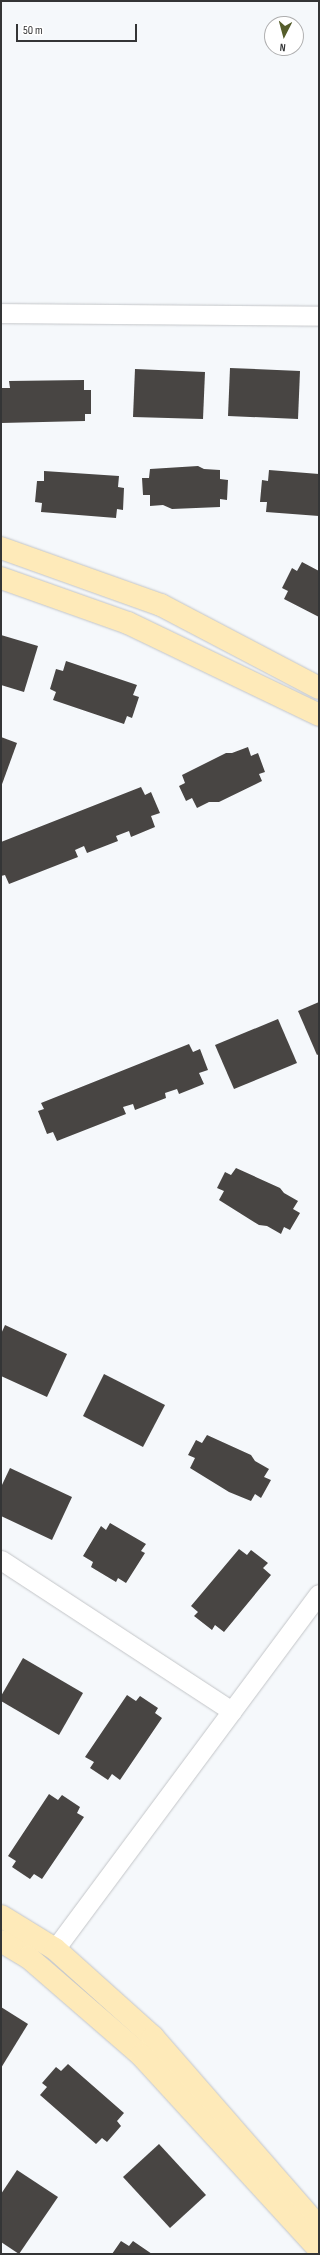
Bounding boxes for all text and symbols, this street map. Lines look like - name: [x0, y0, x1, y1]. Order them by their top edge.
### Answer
- scale bar: [18, 16, 139, 42]
- north arrow: [264, 16, 304, 56]
- text: 50 m: [23, 23, 43, 38]
- text: N: [279, 41, 286, 54]

